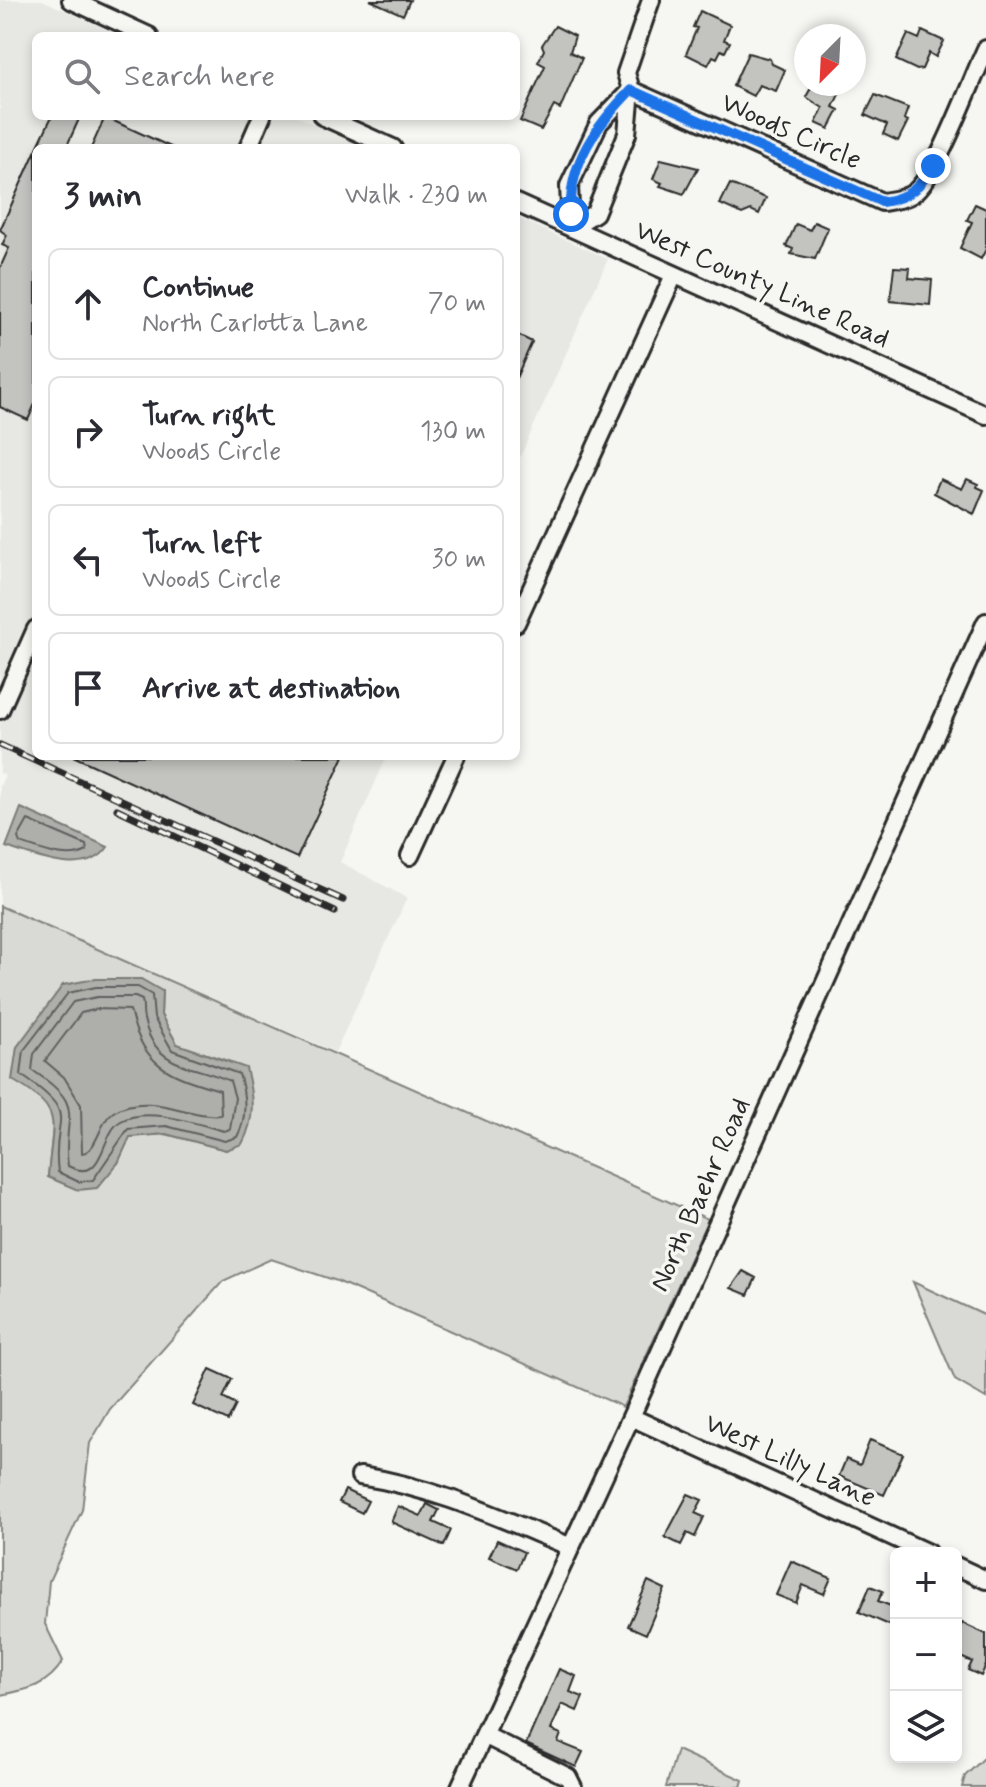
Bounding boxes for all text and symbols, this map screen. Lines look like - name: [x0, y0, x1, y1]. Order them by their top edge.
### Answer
- north arrow: [794, 24, 866, 96]
- search box: [32, 32, 520, 120]
- icon: search: [60, 54, 104, 98]
- text: Search here: [124, 57, 275, 96]
- street label: Woods Circle: [715, 85, 867, 179]
- route end: [915, 148, 951, 184]
- text: 3 min: [64, 174, 142, 219]
- text: Walk · 230 m: [345, 179, 488, 213]
- route start: [553, 196, 589, 232]
- street label: West County Line Road: [629, 212, 895, 358]
- text: Continue: [142, 268, 254, 307]
- icon: ahead: [66, 282, 110, 326]
- text: 70 m: [428, 287, 486, 321]
- text: North Carlotta Lane: [142, 307, 368, 341]
- text: Turn right: [142, 396, 275, 435]
- icon: right: [66, 410, 110, 454]
- text: 130 m: [420, 415, 486, 449]
- text: Woods Circle: [142, 435, 281, 469]
- text: Turn left: [142, 524, 262, 563]
- icon: left: [66, 538, 110, 582]
- text: 30 m: [432, 543, 486, 577]
- text: Woods Circle: [142, 563, 281, 597]
- icon: arrive: [66, 666, 110, 710]
- text: Arrive at destination: [142, 669, 400, 708]
- street label: North Baehr Road: [642, 1092, 760, 1298]
- street label: West Lilly Lane: [698, 1405, 882, 1517]
- map controls: [890, 1547, 962, 1763]
- button: +: [890, 1547, 962, 1619]
- button: −: [890, 1619, 962, 1691]
- button: layers: [890, 1691, 962, 1763]

